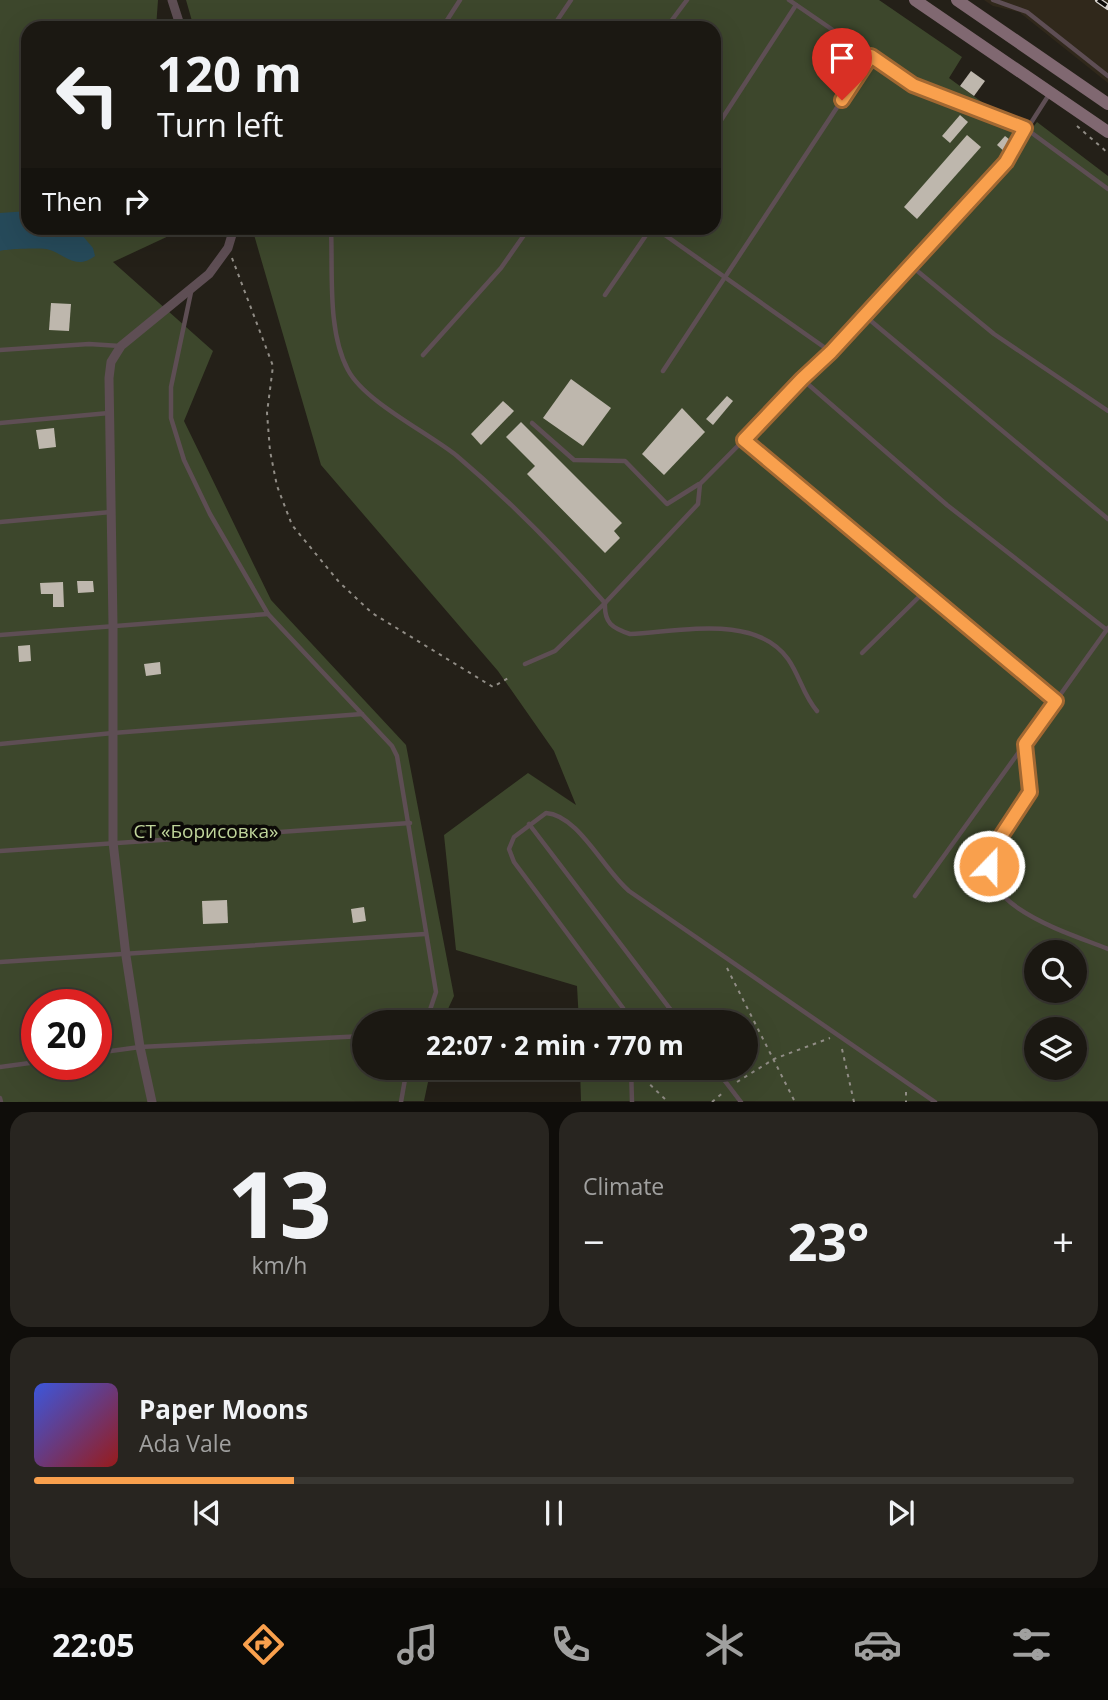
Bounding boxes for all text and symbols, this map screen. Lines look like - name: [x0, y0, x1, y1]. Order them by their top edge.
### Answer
- pin: [812, 28, 872, 100]
- icon: arrive: [823, 39, 861, 77]
- text: 120 m: [157, 40, 302, 106]
- icon: left: [42, 49, 133, 140]
- text: Turn left: [157, 103, 283, 146]
- icon: right: [117, 182, 155, 220]
- text: Then: [42, 183, 103, 219]
- park label: СТ «Борисовка»: [134, 818, 278, 844]
- position arrow: [952, 829, 1026, 903]
- map controls: [1024, 940, 1087, 1080]
- button: search: [1024, 940, 1087, 1003]
- speed limit sign: 20: [21, 989, 112, 1080]
- button: layers: [1024, 1017, 1087, 1080]
- text: 22:07 · 2 min · 770 m: [426, 1027, 684, 1063]
- text: 13: [227, 1141, 332, 1265]
- text: Climate: [583, 1170, 664, 1202]
- text: 23°: [788, 1205, 869, 1276]
- text: −: [583, 1215, 605, 1267]
- text: +: [1052, 1215, 1074, 1267]
- text: km/h: [252, 1249, 307, 1281]
- text: Paper Moons: [139, 1391, 308, 1427]
- text: Ada Vale: [139, 1427, 232, 1459]
- icon: previous: [188, 1494, 226, 1532]
- icon: pause: [535, 1494, 573, 1532]
- icon: next: [882, 1494, 920, 1532]
- icon: directions: [239, 1620, 288, 1669]
- icon: music: [393, 1620, 442, 1669]
- icon: phone: [546, 1620, 595, 1669]
- icon: climate: [700, 1620, 749, 1669]
- icon: car: [853, 1620, 902, 1669]
- icon: filters: [1007, 1620, 1056, 1669]
- text: 22:05: [52, 1623, 135, 1666]

